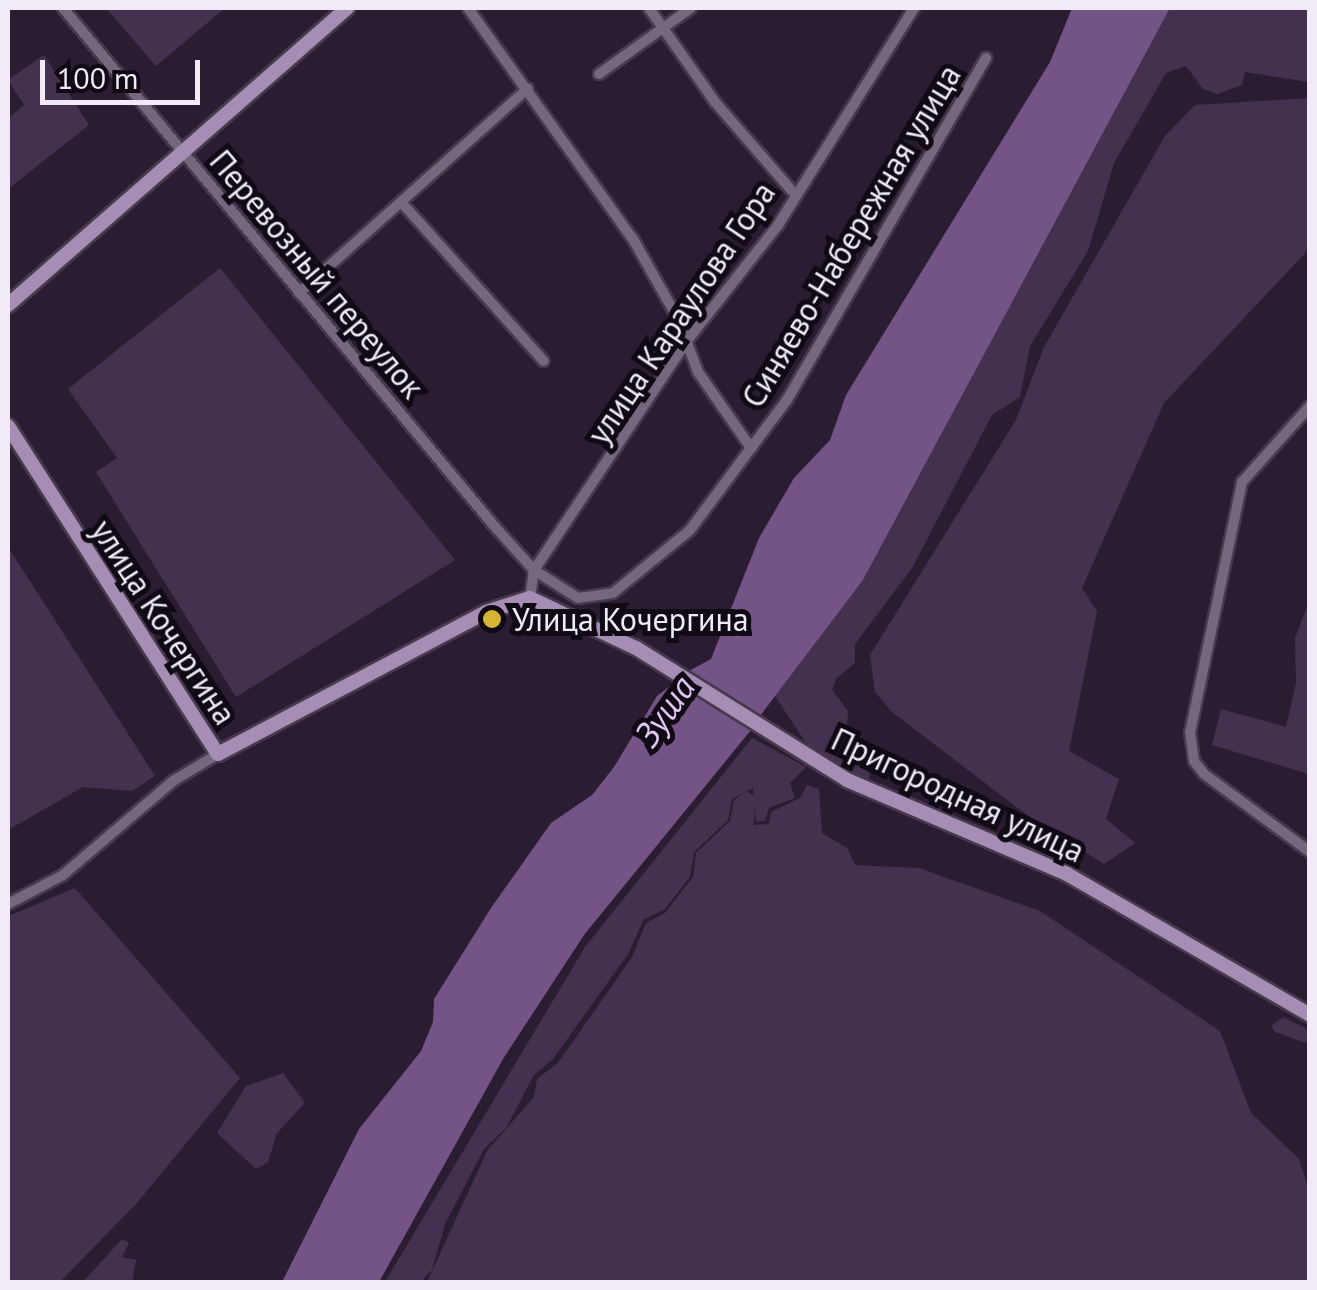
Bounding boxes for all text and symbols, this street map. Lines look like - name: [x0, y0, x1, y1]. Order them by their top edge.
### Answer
- scale bar: [45, 40, 205, 102]
- text: 100 m: [57, 58, 138, 97]
- street label: Синяево-Набережная улица: [733, 58, 969, 414]
- street label: Перевозный переулок: [202, 142, 432, 406]
- street label: улица Караулова Гора: [579, 175, 783, 451]
- street label: улица Кочергина: [84, 512, 244, 732]
- place label: Улица Кочергина: [512, 600, 749, 638]
- marker: Улица Кочергина: [481, 608, 503, 630]
- water label: Зуша: [625, 668, 703, 754]
- street label: Пригородная улица: [826, 720, 1090, 870]

